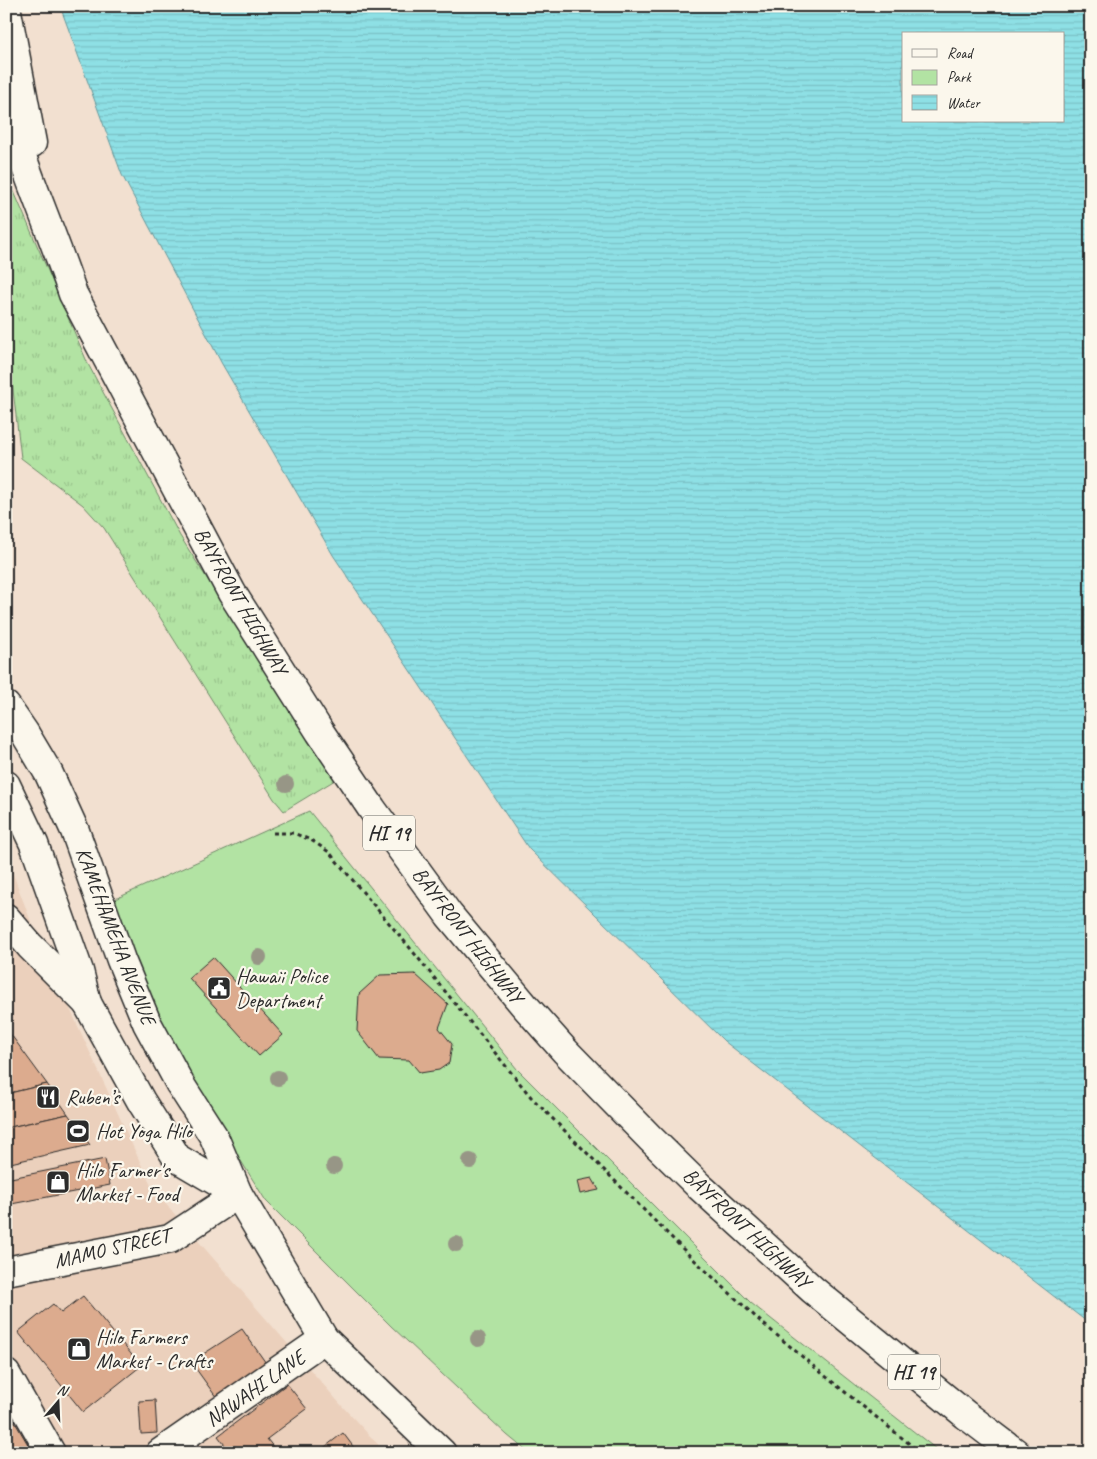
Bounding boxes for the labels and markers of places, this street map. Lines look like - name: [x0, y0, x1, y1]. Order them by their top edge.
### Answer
- place label: Hawaii Police Department: [236, 963, 329, 1013]
- public building icon: Hawaii Police Department: [206, 975, 232, 1001]
- restaurant icon: Ruben’s: [35, 1084, 61, 1110]
- place label: Ruben’s: [66, 1084, 121, 1110]
- sports icon: Hot Yoga Hilo: [65, 1118, 91, 1144]
- place label: Hot Yoga Hilo: [96, 1118, 194, 1144]
- place label: Hilo Farmer's Market - Food: [76, 1157, 182, 1207]
- shop icon: Hilo Farmer's Market - Food: [45, 1169, 71, 1195]
- place label: Hilo Farmers Market - Crafts: [96, 1324, 214, 1374]
- shop icon: Hilo Farmers Market - Crafts: [66, 1336, 92, 1362]

